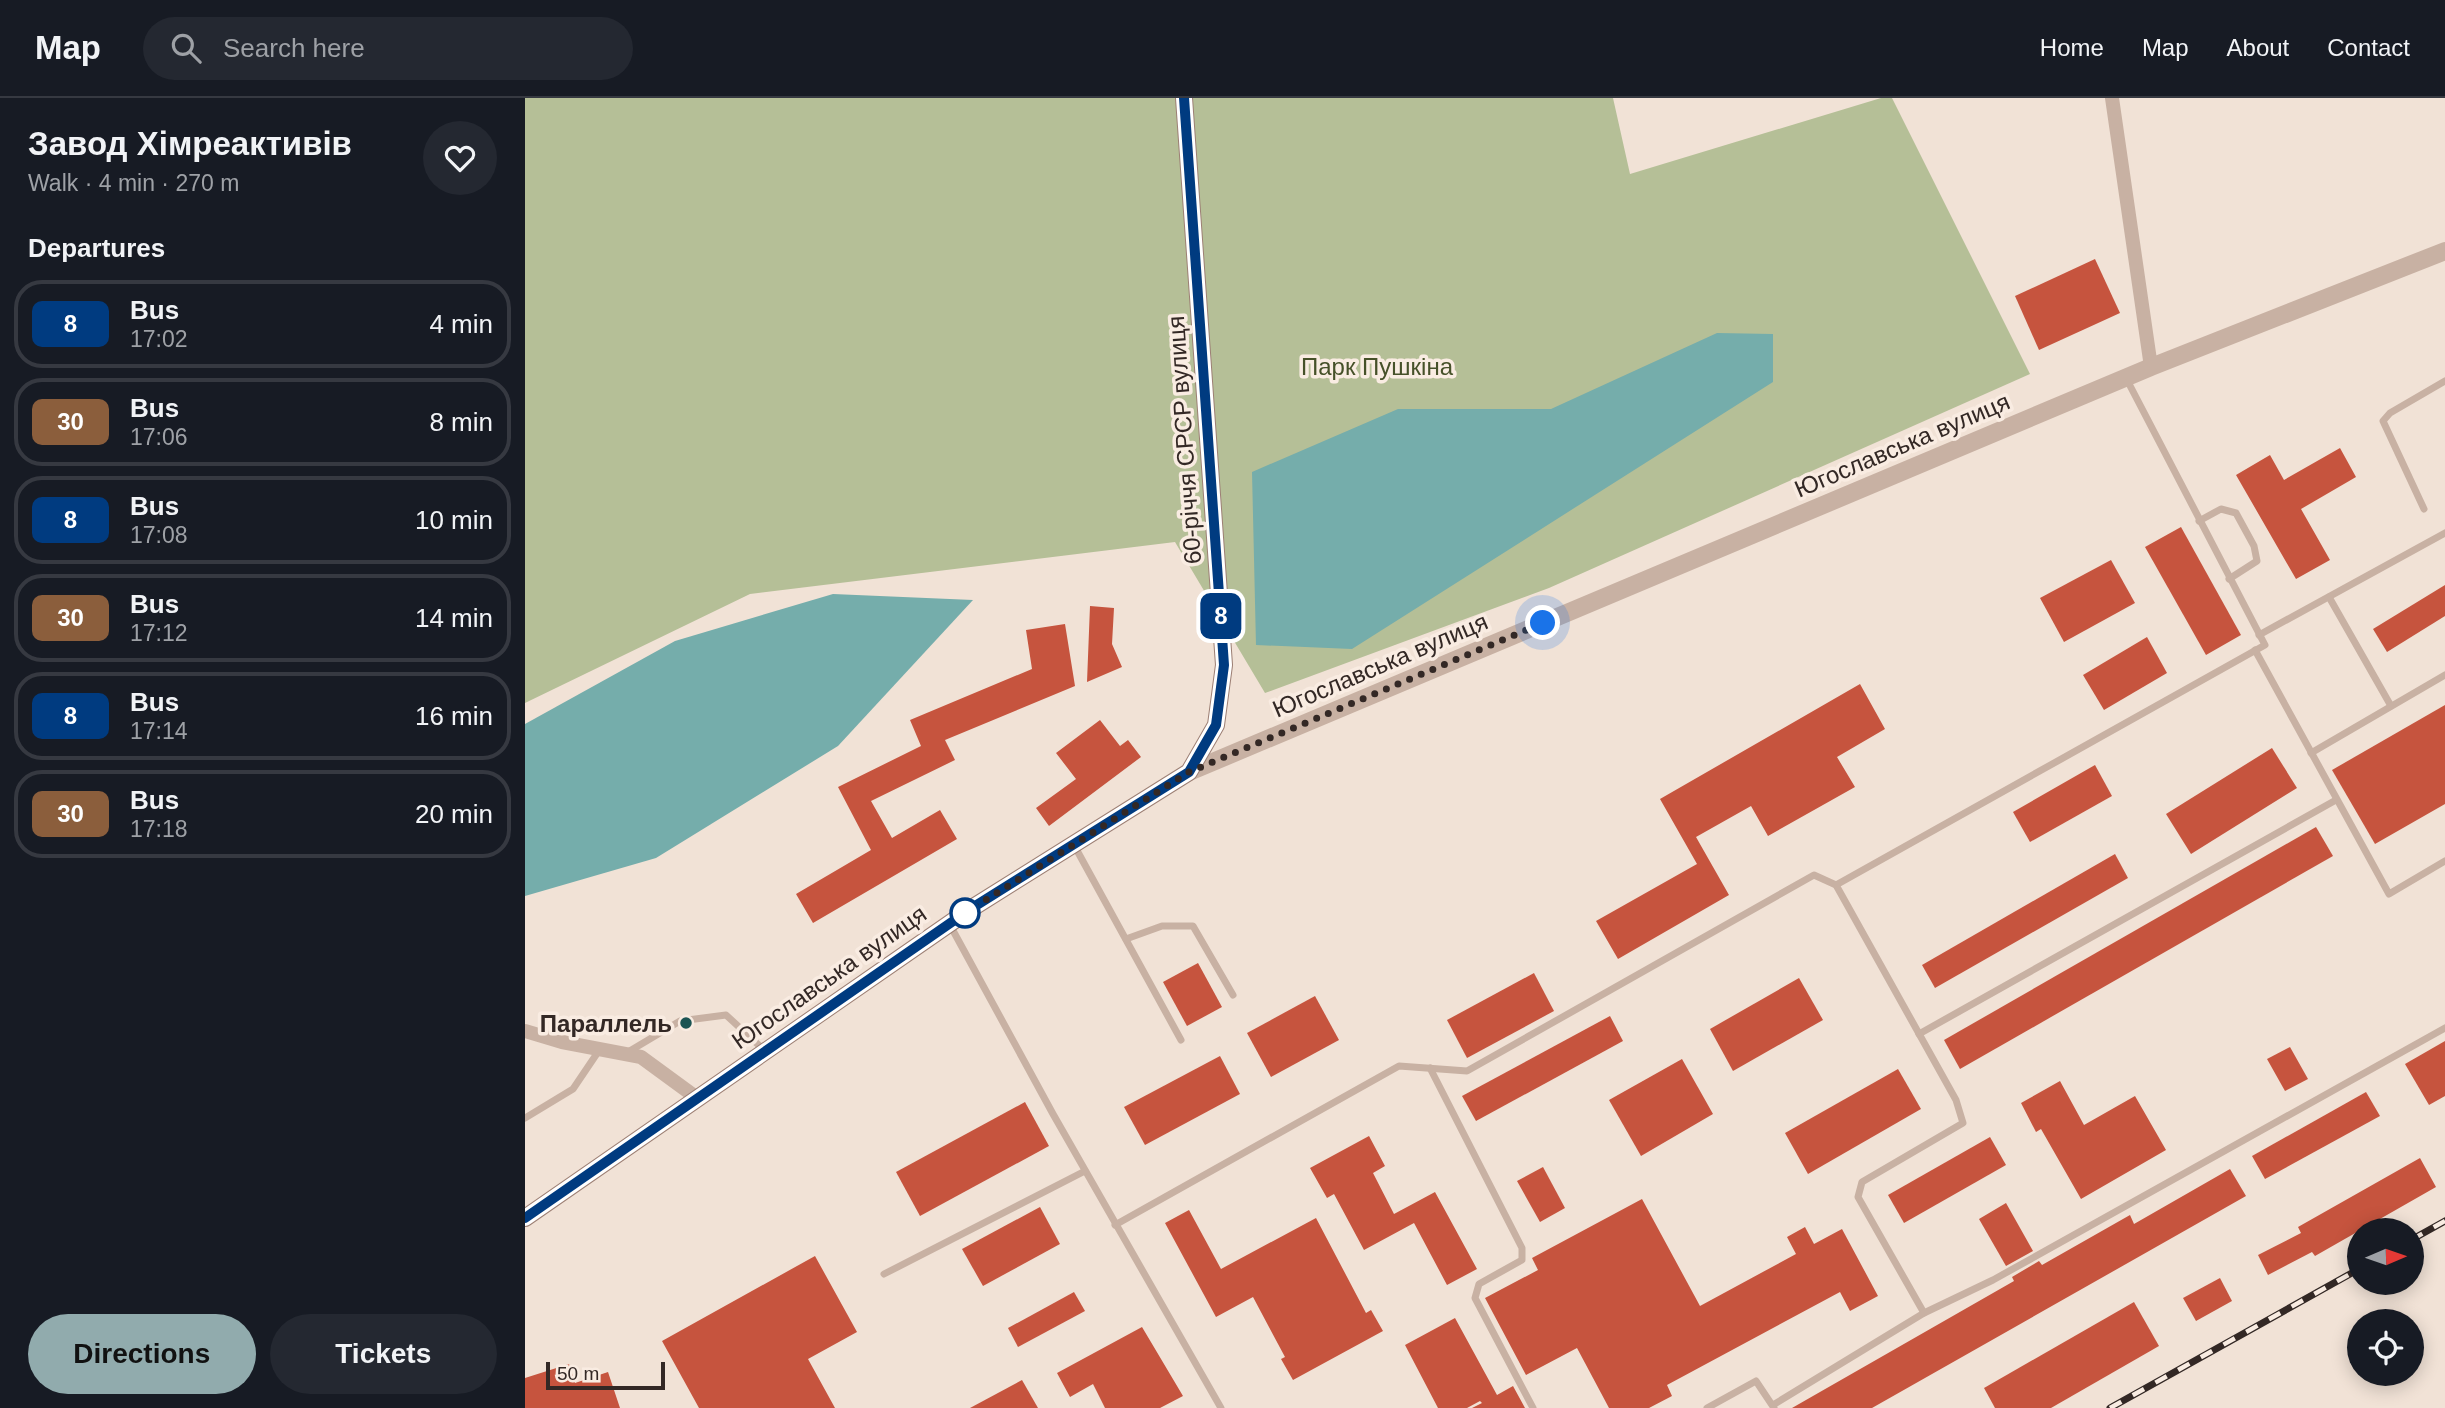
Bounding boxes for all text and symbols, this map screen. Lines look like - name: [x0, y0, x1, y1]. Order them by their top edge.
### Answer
- search box: [143, 17, 633, 80]
- text: Map: [35, 29, 101, 66]
- icon: search: [167, 29, 205, 67]
- text: Search here: [223, 33, 365, 63]
- text: Home: [2040, 34, 2104, 61]
- text: Map: [2142, 34, 2189, 61]
- text: About: [2227, 34, 2289, 61]
- text: Contact: [2327, 34, 2410, 61]
- button: heart: [423, 121, 497, 195]
- text: Завод Хімреактивів: [28, 125, 352, 162]
- text: Walk · 4 min · 270 m: [28, 170, 239, 196]
- text: Departures: [28, 233, 165, 263]
- text: Bus: [130, 295, 179, 325]
- text: 4 min: [429, 309, 493, 339]
- text: 8: [64, 310, 77, 337]
- street label: 60-річчя СРСР вулиця: [1162, 315, 1206, 565]
- text: 17:02: [130, 326, 188, 352]
- park label: Парк Пушкіна: [1301, 353, 1454, 380]
- street label: Югославська вулиця: [1790, 387, 2014, 503]
- text: Bus: [130, 393, 179, 423]
- text: 8 min: [429, 407, 493, 437]
- text: 30: [57, 408, 84, 435]
- text: 17:06: [130, 424, 188, 450]
- text: Bus: [130, 491, 179, 521]
- text: 10 min: [415, 505, 493, 535]
- text: 8: [64, 506, 77, 533]
- text: 17:08: [130, 522, 188, 548]
- text: Bus: [130, 589, 179, 619]
- line badge: 8: [1198, 593, 1244, 639]
- text: 8: [1214, 602, 1228, 629]
- text: 14 min: [415, 603, 493, 633]
- text: 30: [57, 604, 84, 631]
- your location: [1525, 605, 1560, 640]
- street label: Югославська вулиця: [1268, 607, 1492, 723]
- text: 17:12: [130, 620, 188, 646]
- text: Bus: [130, 687, 179, 717]
- text: 16 min: [415, 701, 493, 731]
- text: 8: [64, 702, 77, 729]
- text: 17:14: [130, 718, 188, 744]
- text: Bus: [130, 785, 179, 815]
- text: 20 min: [415, 799, 493, 829]
- text: 30: [57, 800, 84, 827]
- text: 17:18: [130, 816, 188, 842]
- unlabelled marker: [950, 898, 980, 928]
- street label: Югославська вулиця: [727, 900, 931, 1054]
- place label: Параллель: [540, 1010, 672, 1037]
- marker: Параллель: [678, 1015, 694, 1031]
- north arrow: [2347, 1218, 2424, 1295]
- map controls: [2347, 1218, 2424, 1386]
- button: locate: [2347, 1309, 2424, 1386]
- button: Directions: [28, 1314, 256, 1394]
- button: Tickets: [270, 1314, 497, 1394]
- scale bar: [546, 1359, 665, 1391]
- text: 50 m: [557, 1363, 599, 1384]

